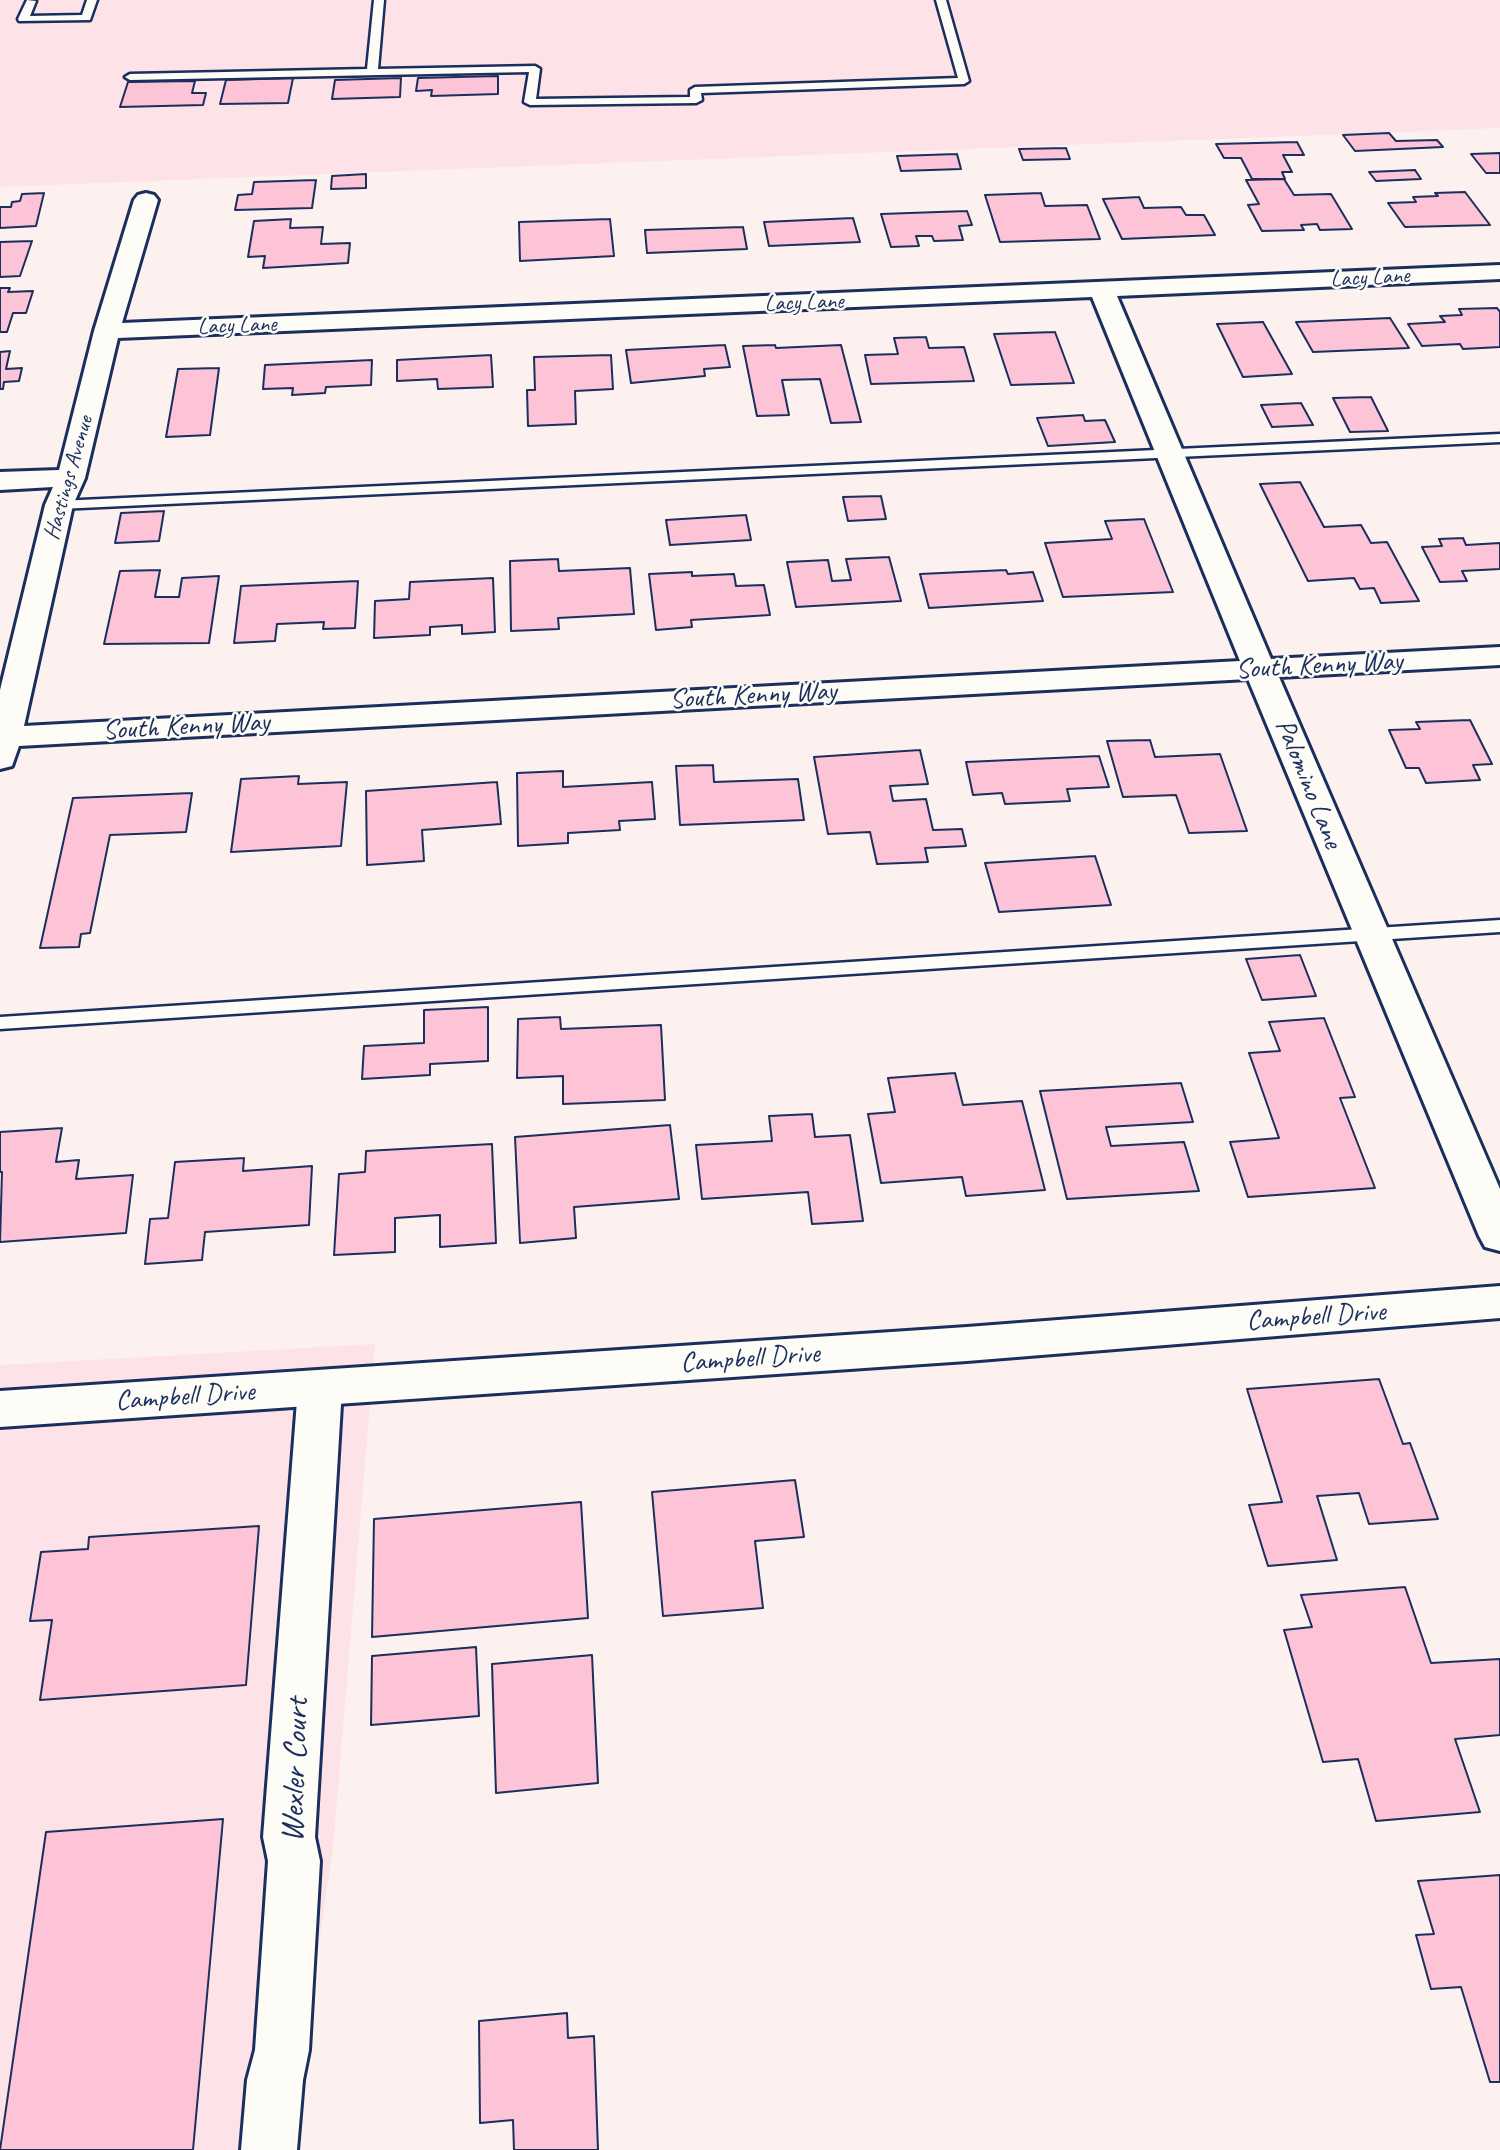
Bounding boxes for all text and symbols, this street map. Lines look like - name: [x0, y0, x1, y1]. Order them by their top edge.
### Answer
- street label: Lacy Lane: [1330, 262, 1410, 294]
- street label: Lacy Lane: [764, 288, 844, 318]
- street label: Lacy Lane: [197, 311, 277, 341]
- street label: Hastings Avenue: [38, 413, 100, 543]
- street label: South Kenny Way: [1235, 645, 1403, 687]
- street label: South Kenny Way: [669, 675, 837, 717]
- street label: South Kenny Way: [102, 706, 270, 748]
- street label: Palomino Lane: [1267, 715, 1349, 853]
- street label: Campbell Drive: [1245, 1295, 1387, 1339]
- street label: Campbell Drive: [679, 1337, 821, 1381]
- street label: Campbell Drive: [114, 1375, 256, 1419]
- street label: Wexler Court: [274, 1697, 318, 1843]

